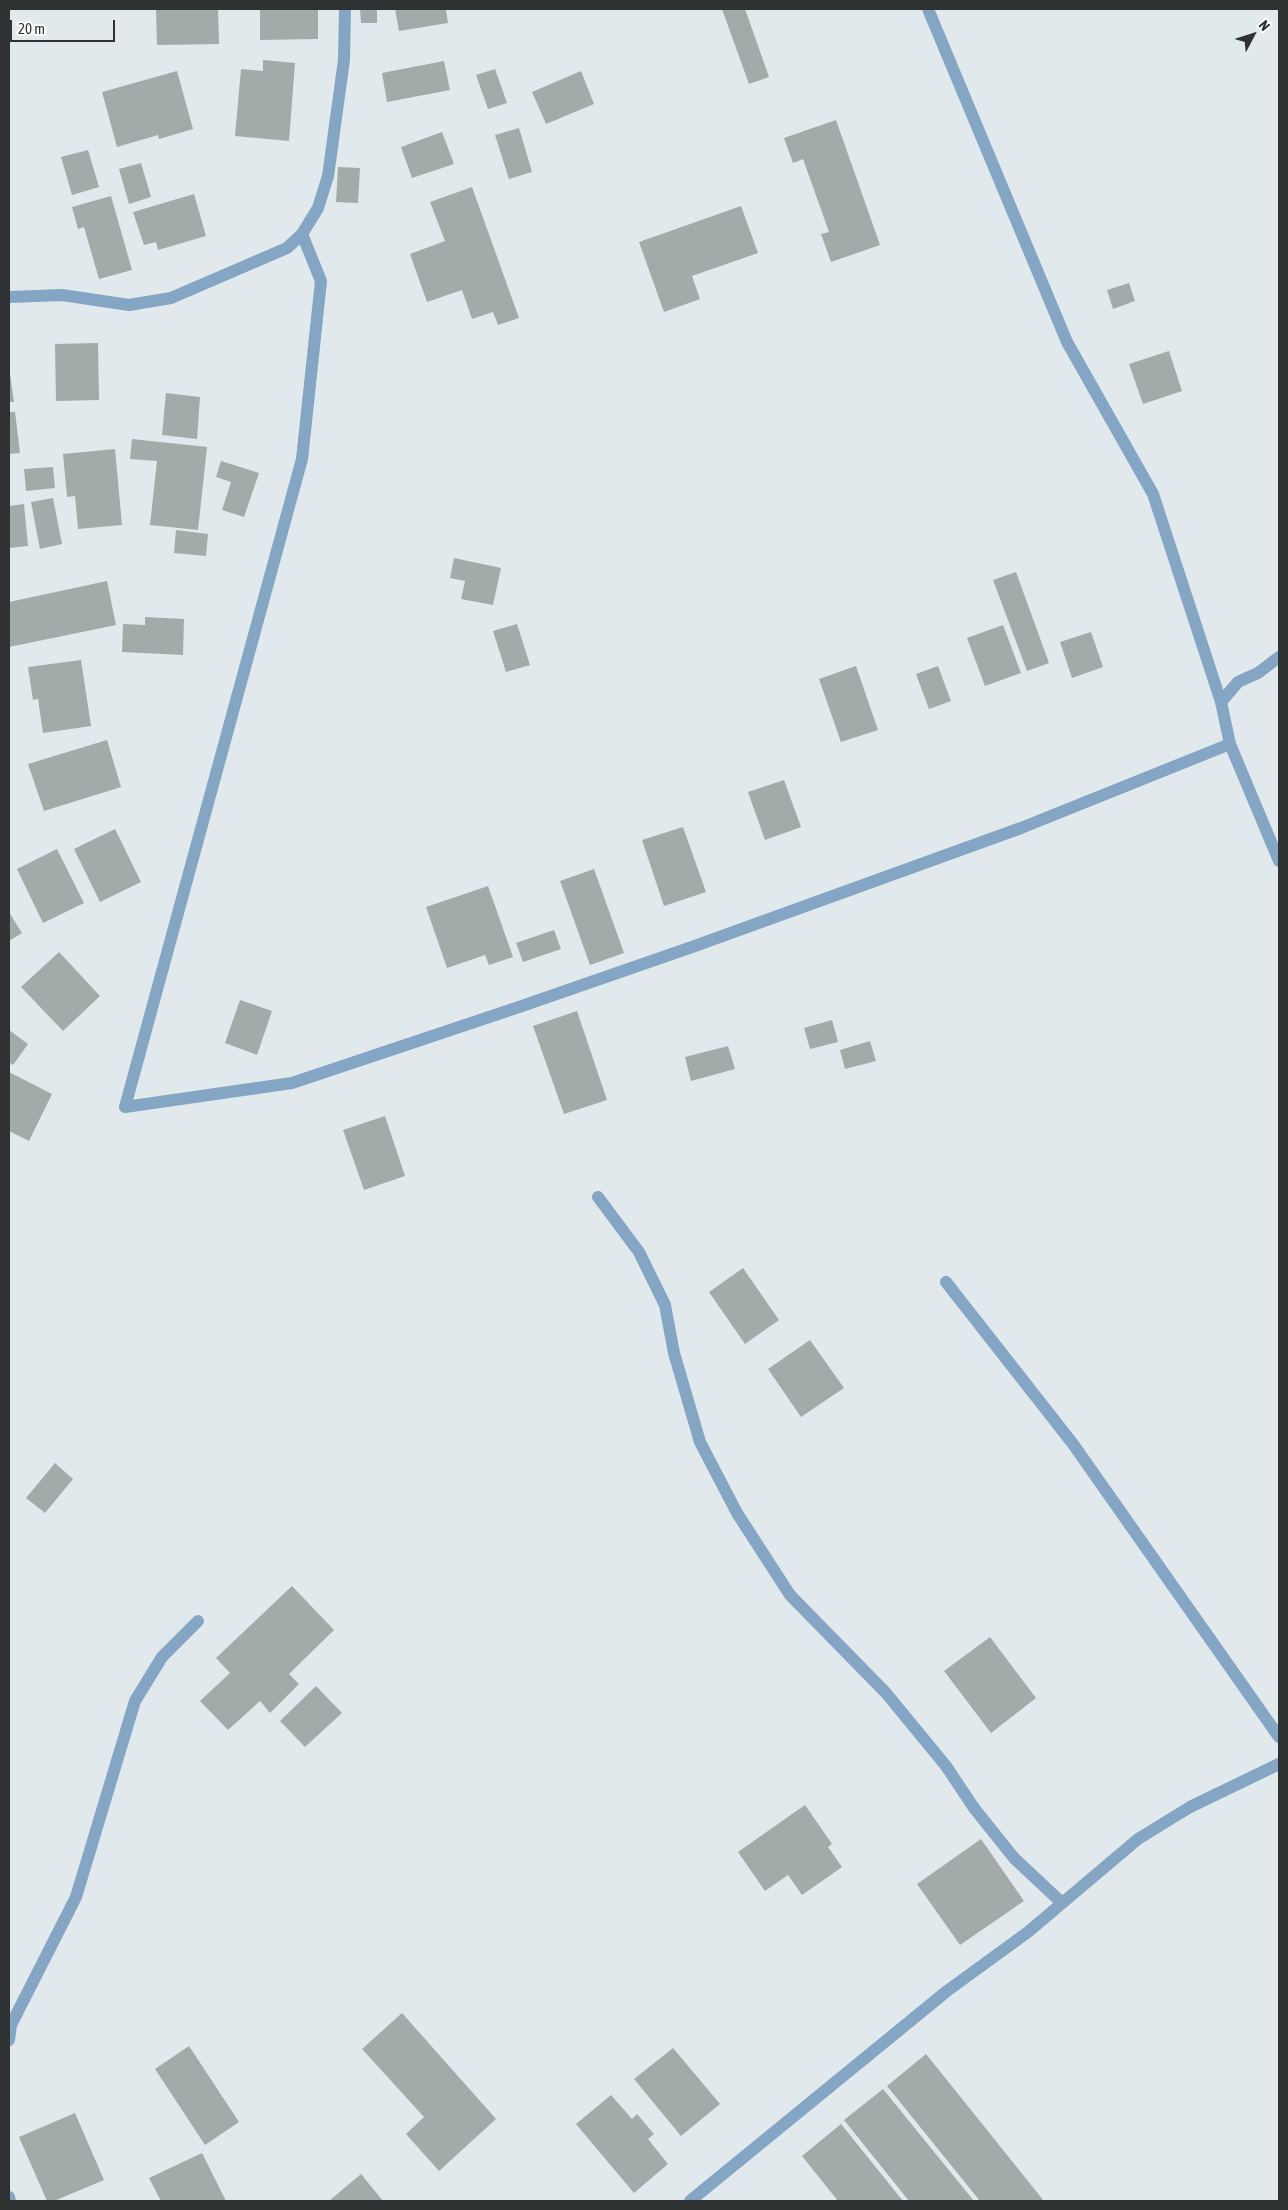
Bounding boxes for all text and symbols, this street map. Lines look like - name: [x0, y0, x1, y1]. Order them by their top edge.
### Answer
- scale bar: [12, 10, 118, 42]
- north arrow: [1228, 10, 1278, 60]
- text: N: [1256, 17, 1273, 34]
- text: 20 m: [18, 20, 45, 37]

